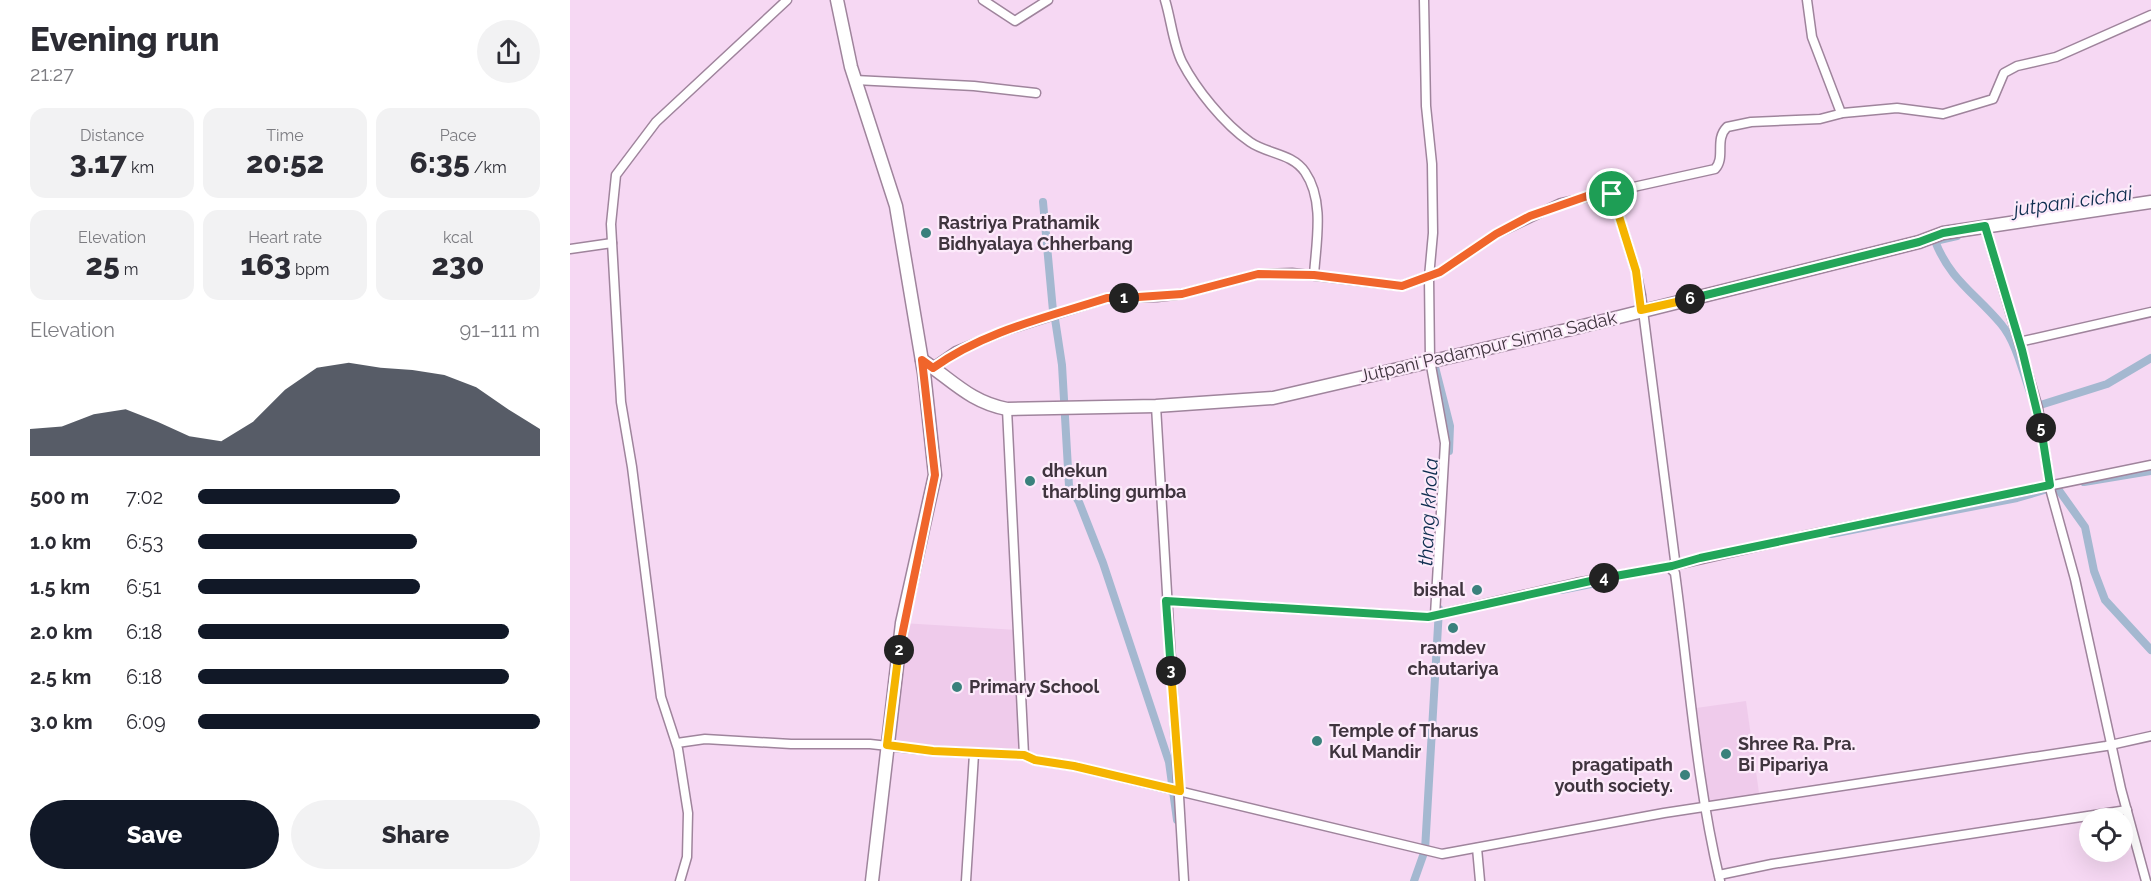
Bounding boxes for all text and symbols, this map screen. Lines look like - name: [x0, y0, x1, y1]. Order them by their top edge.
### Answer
- text: Evening run: [30, 20, 220, 59]
- button: share: [477, 20, 540, 83]
- text: 21:27: [30, 62, 74, 86]
- text: Distance: [80, 126, 144, 145]
- text: Time: [266, 126, 304, 145]
- text: Pace: [440, 126, 476, 145]
- text: 3.17: [70, 145, 127, 180]
- text: 20:52: [246, 145, 324, 180]
- text: 6:35: [409, 145, 470, 180]
- text: km: [127, 158, 154, 177]
- text: /km: [470, 158, 507, 177]
- pin: [1586, 168, 1637, 219]
- icon: arrive: [1595, 177, 1628, 210]
- water label: jutpani cichai: [2007, 181, 2134, 222]
- place label: Rastriya Prathamik Bidhyalaya Chherbang: [938, 212, 1133, 254]
- marker: Rastriya Prathamik Bidhyalaya Chherbang: [919, 226, 933, 240]
- text: Elevation: [78, 228, 146, 247]
- text: Heart rate: [248, 228, 322, 247]
- text: kcal: [443, 228, 473, 247]
- text: 25: [86, 247, 120, 282]
- text: 163: [240, 247, 291, 282]
- text: 230: [432, 247, 484, 282]
- text: m: [120, 260, 138, 279]
- text: bpm: [291, 260, 330, 279]
- pin: 1: [1109, 283, 1139, 313]
- pin: 6: [1675, 284, 1705, 314]
- text: 1: [1120, 288, 1128, 307]
- text: 6: [1685, 289, 1695, 308]
- street label: Jutpani Padampur Simna Sadak: [1357, 307, 1619, 386]
- text: Elevation: [30, 318, 115, 342]
- text: 91–111 m: [460, 318, 540, 342]
- pin: 5: [2026, 413, 2056, 443]
- text: 5: [2037, 418, 2045, 437]
- water label: thang khola: [1413, 457, 1443, 567]
- place label: dhekun tharbling gumba: [1042, 460, 1186, 502]
- marker: dhekun tharbling gumba: [1023, 474, 1037, 488]
- text: 500 m: [30, 485, 89, 509]
- text: 7:02: [126, 485, 163, 509]
- text: 1.0 km: [30, 530, 91, 554]
- text: 6:53: [126, 530, 163, 554]
- pin: 4: [1589, 563, 1619, 593]
- text: 4: [1599, 568, 1609, 587]
- text: 1.5 km: [30, 575, 90, 599]
- text: 6:51: [126, 575, 161, 599]
- place label: bishal: [1413, 579, 1465, 600]
- marker: bishal: [1470, 583, 1484, 597]
- text: 2.0 km: [30, 620, 93, 644]
- text: 6:18: [126, 620, 162, 644]
- marker: ramdev chautariya: [1446, 621, 1460, 635]
- pin: 2: [884, 635, 914, 665]
- place label: ramdev chautariya: [1407, 637, 1499, 679]
- text: 2: [894, 640, 904, 659]
- pin: 3: [1156, 656, 1186, 686]
- text: 3: [1167, 661, 1175, 680]
- text: 2.5 km: [30, 665, 91, 689]
- text: 6:18: [126, 665, 162, 689]
- place label: Primary School: [969, 676, 1099, 697]
- marker: Primary School: [950, 680, 964, 694]
- text: 3.0 km: [30, 710, 93, 734]
- text: 6:09: [126, 710, 166, 734]
- place label: Temple of Tharus Kul Mandir: [1329, 720, 1478, 762]
- place label: Shree Ra. Pra. Bi Pipariya: [1738, 733, 1856, 775]
- marker: Temple of Tharus Kul Mandir: [1310, 734, 1324, 748]
- marker: Shree Ra. Pra. Bi Pipariya: [1719, 747, 1733, 761]
- place label: pragatipath youth society.: [1554, 754, 1673, 796]
- marker: pragatipath youth society.: [1678, 768, 1692, 782]
- button: Save: [30, 800, 279, 869]
- button: Share: [291, 800, 540, 869]
- map controls: [2079, 808, 2133, 862]
- button: locate: [2079, 808, 2133, 862]

